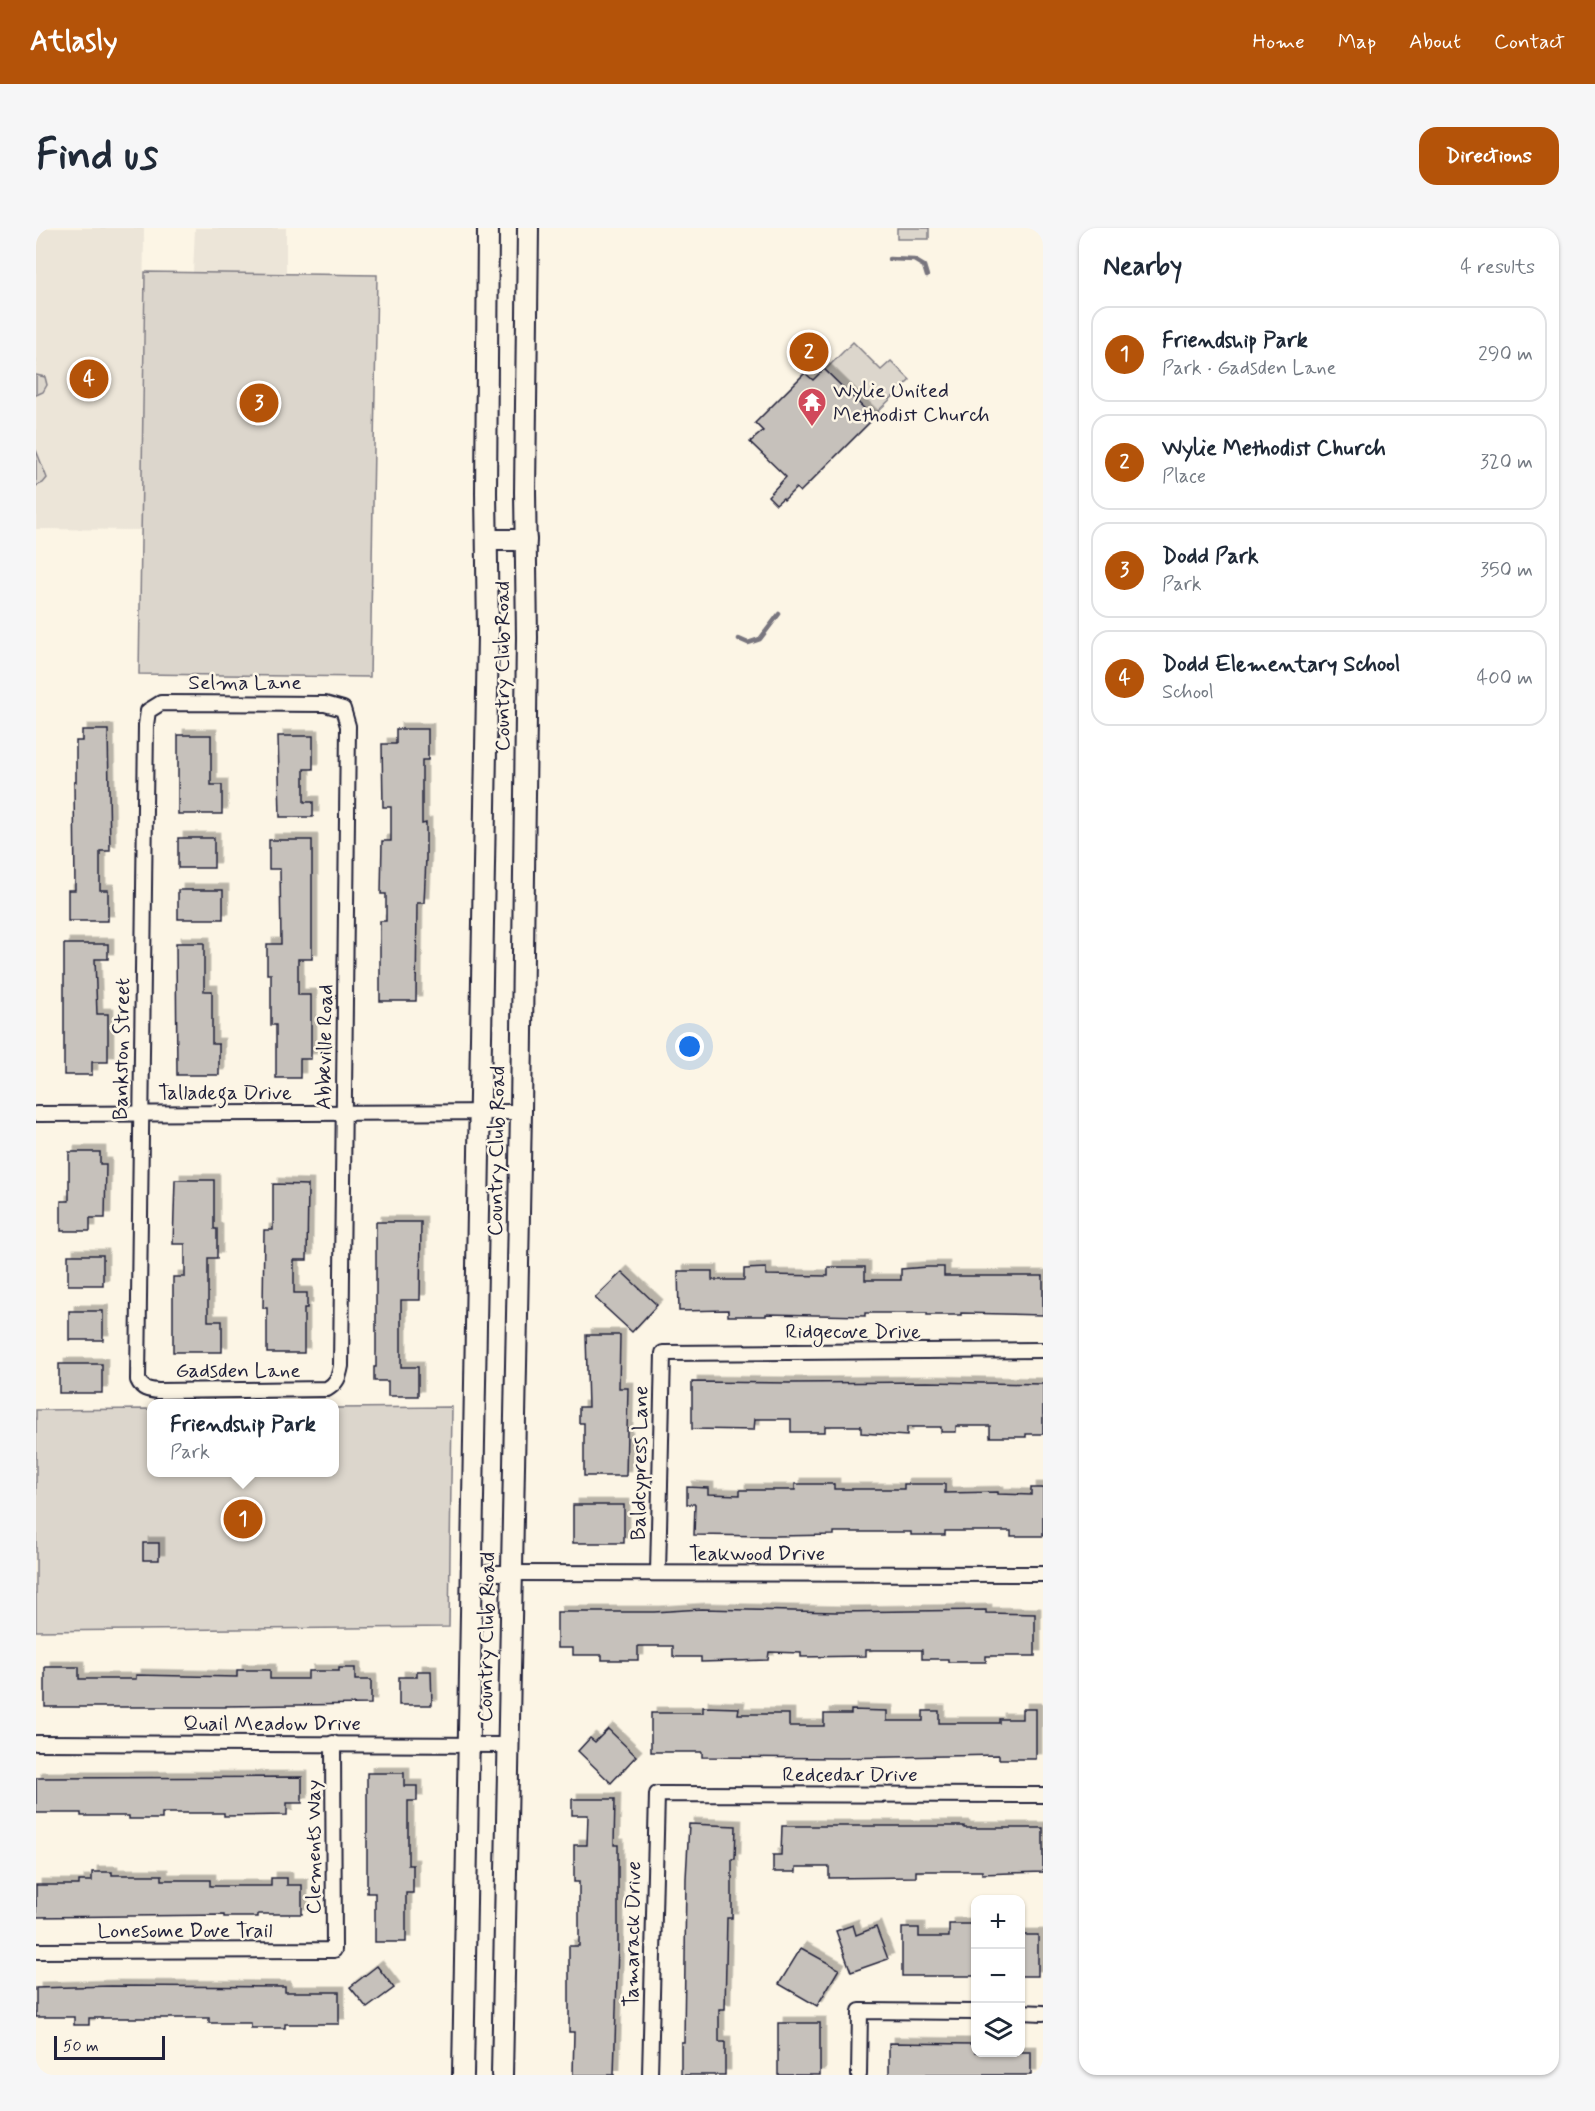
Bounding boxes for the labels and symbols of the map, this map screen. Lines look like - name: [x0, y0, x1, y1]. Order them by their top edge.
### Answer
- pin: 2: [790, 330, 828, 374]
- pin: 4: [70, 356, 108, 402]
- place label: Wylie United Methodist Church: [833, 377, 990, 429]
- pin: 3: [240, 380, 278, 426]
- temple icon: Wylie United Methodist Church: [796, 386, 828, 428]
- street label: Country Club Road: [489, 581, 517, 751]
- street label: Selma Lane: [188, 669, 302, 697]
- street label: Bankston Street: [107, 977, 137, 1120]
- street label: Abbeville Road: [310, 984, 340, 1110]
- your location: [675, 1032, 704, 1061]
- street label: Country Club Road: [482, 1066, 512, 1236]
- street label: Talladega Drive: [158, 1079, 292, 1109]
- street label: Ridgecove Drive: [785, 1318, 921, 1347]
- street label: Gadsden Lane: [175, 1357, 301, 1385]
- street label: Baldcypress Lane: [625, 1385, 655, 1541]
- pin: 1: [224, 1496, 262, 1542]
- street label: Teakwood Drive: [689, 1540, 825, 1568]
- street label: Country Club Road: [472, 1552, 502, 1722]
- street label: Quail Meadow Drive: [183, 1710, 361, 1738]
- street label: Redcedar Drive: [782, 1761, 918, 1789]
- street label: Clements Way: [300, 1779, 328, 1915]
- street label: Tamarack Drive: [618, 1861, 648, 2007]
- street label: Lonesome Dove Trail: [97, 1917, 273, 1945]
- scale bar: [54, 2033, 165, 2060]

